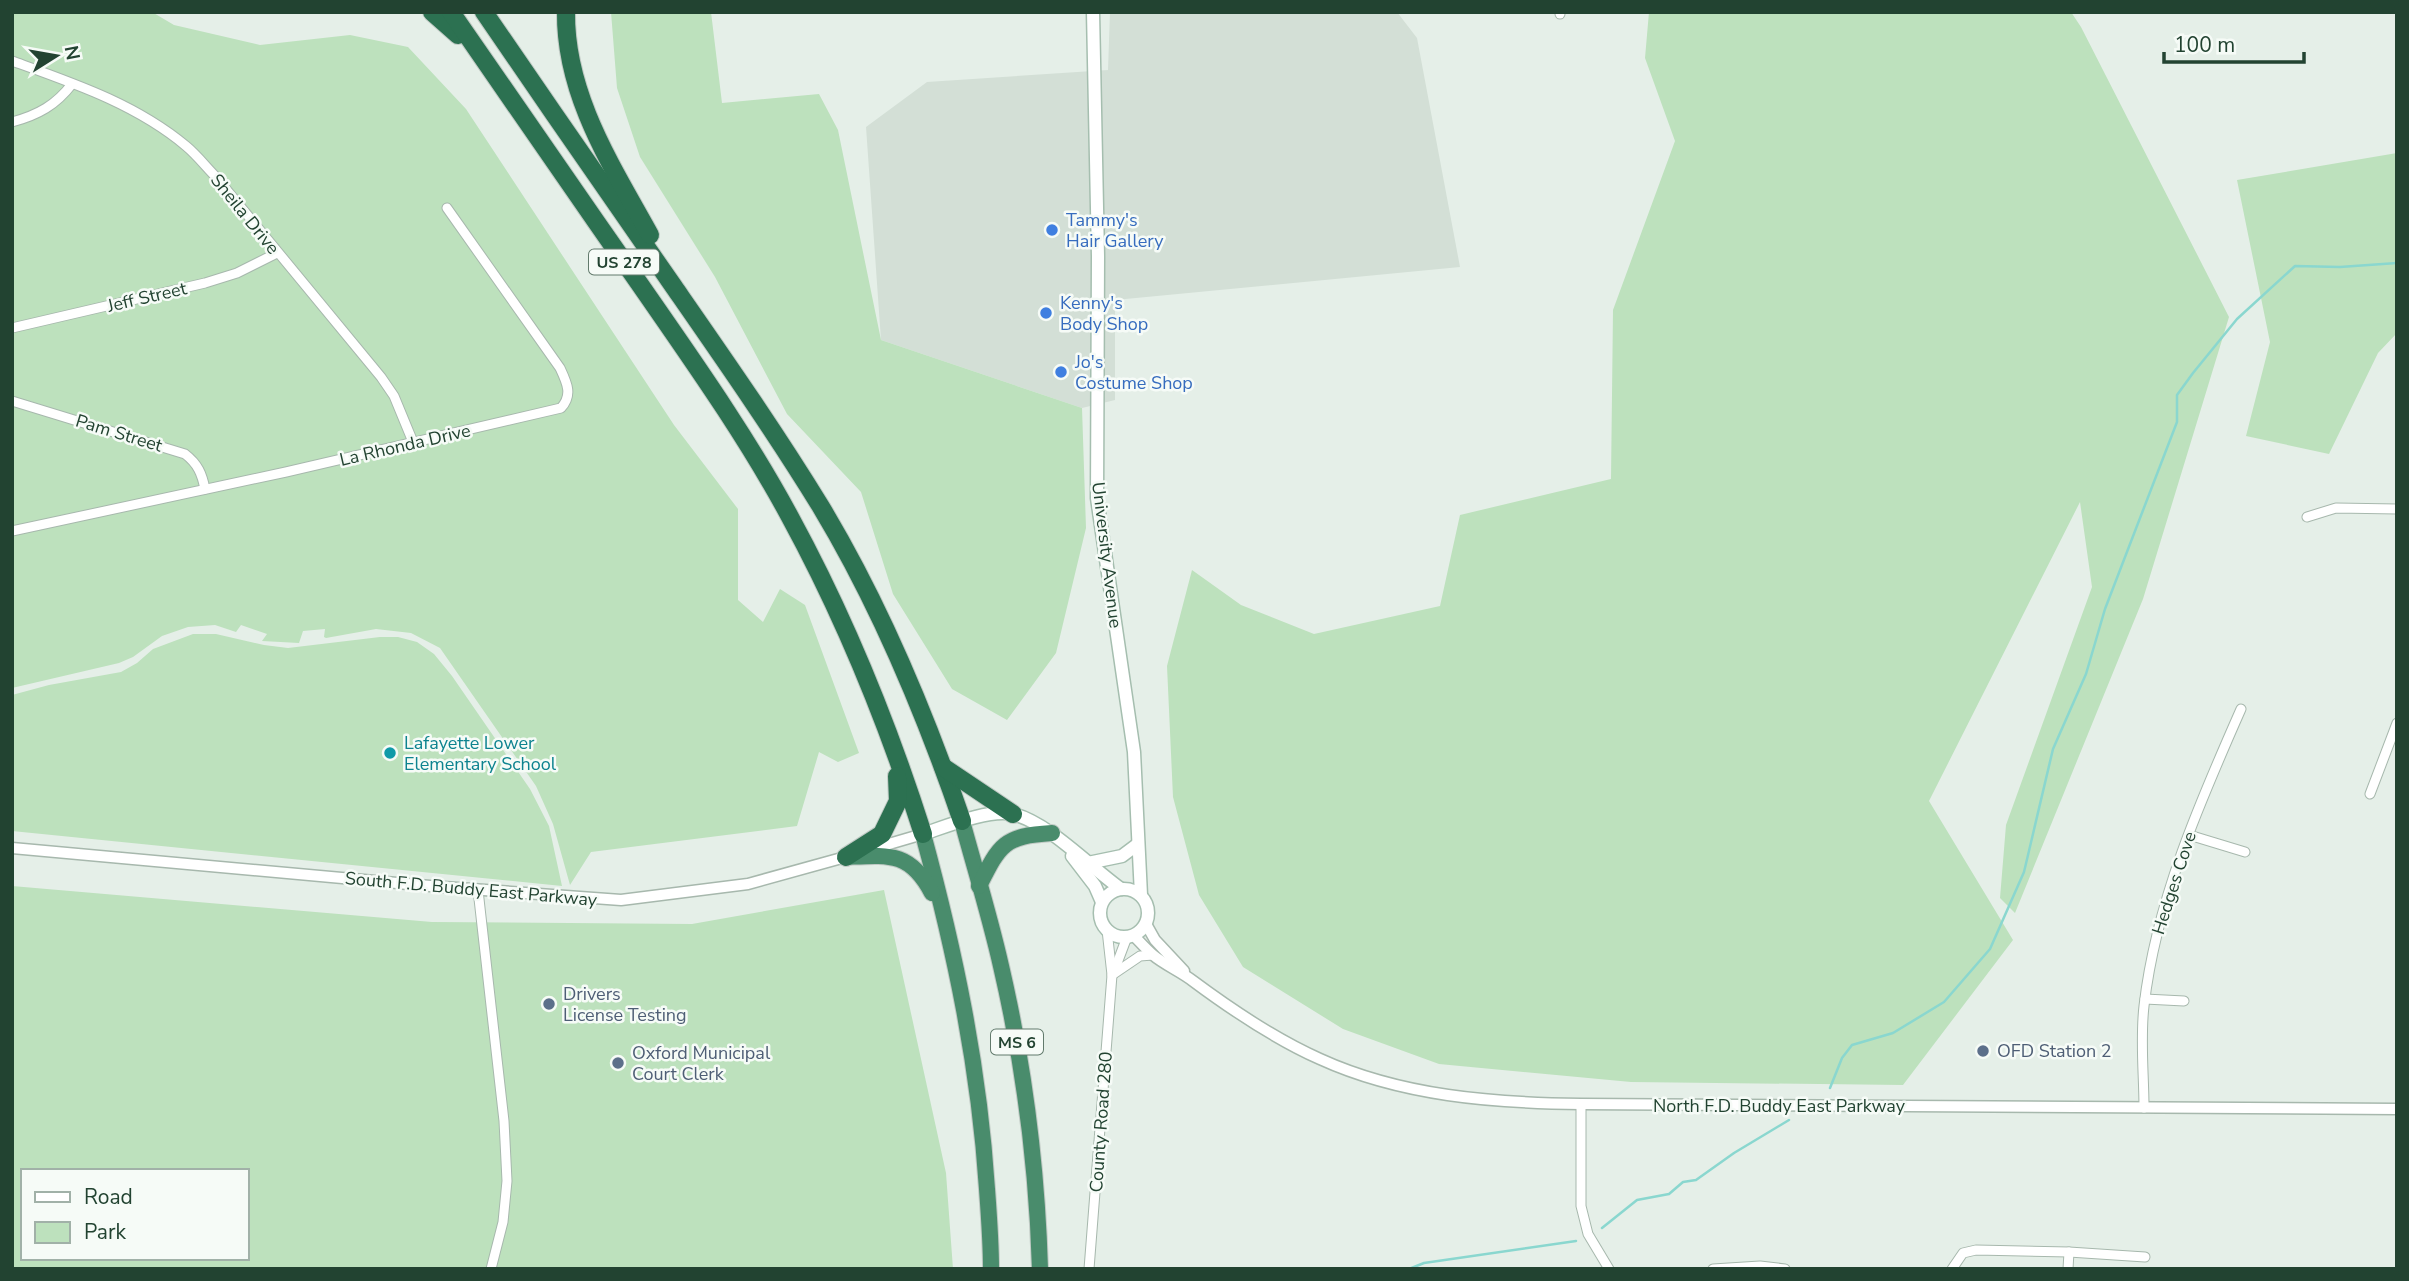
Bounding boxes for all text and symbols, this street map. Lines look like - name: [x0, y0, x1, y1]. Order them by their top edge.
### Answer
- north arrow: [21, 21, 91, 91]
- scale bar: [2164, 21, 2304, 65]
- text: 100 m: [2174, 31, 2235, 59]
- text: N: [58, 43, 86, 62]
- street label: Sheila Drive: [205, 169, 285, 259]
- place label: Tammy's Hair Gallery: [1066, 208, 1164, 253]
- marker: Tammy's Hair Gallery: [1044, 222, 1060, 238]
- road number: US 278: [589, 250, 659, 274]
- street label: Jeff Street: [104, 276, 190, 318]
- place label: Kenny's Body Shop: [1060, 291, 1148, 336]
- marker: Kenny's Body Shop: [1038, 305, 1054, 321]
- place label: Jo's Costume Shop: [1074, 350, 1193, 395]
- marker: Jo's Costume Shop: [1053, 364, 1069, 380]
- street label: Pam Street: [73, 408, 166, 458]
- street label: La Rhonda Drive: [337, 418, 473, 472]
- street label: University Avenue: [1086, 481, 1128, 629]
- place label: Lafayette Lower Elementary School: [404, 731, 557, 776]
- marker: Lafayette Lower Elementary School: [382, 745, 398, 761]
- street label: Hedges Cove: [2146, 828, 2202, 938]
- street label: South F.D. Buddy East Parkway: [344, 866, 599, 912]
- place label: Drivers License Testing: [563, 982, 687, 1027]
- marker: Drivers License Testing: [541, 996, 557, 1012]
- road number: MS 6: [991, 1030, 1043, 1054]
- place label: OFD Station 2: [1997, 1039, 2112, 1063]
- place label: Oxford Municipal Court Clerk: [632, 1041, 771, 1086]
- marker: OFD Station 2: [1975, 1043, 1991, 1059]
- street label: County Road 280: [1084, 1051, 1118, 1193]
- marker: Oxford Municipal Court Clerk: [610, 1055, 626, 1071]
- street label: North F.D. Buddy East Parkway: [1653, 1094, 1906, 1118]
- legend: [21, 1169, 248, 1260]
- text: Road: [84, 1183, 133, 1211]
- text: Park: [84, 1218, 126, 1246]

